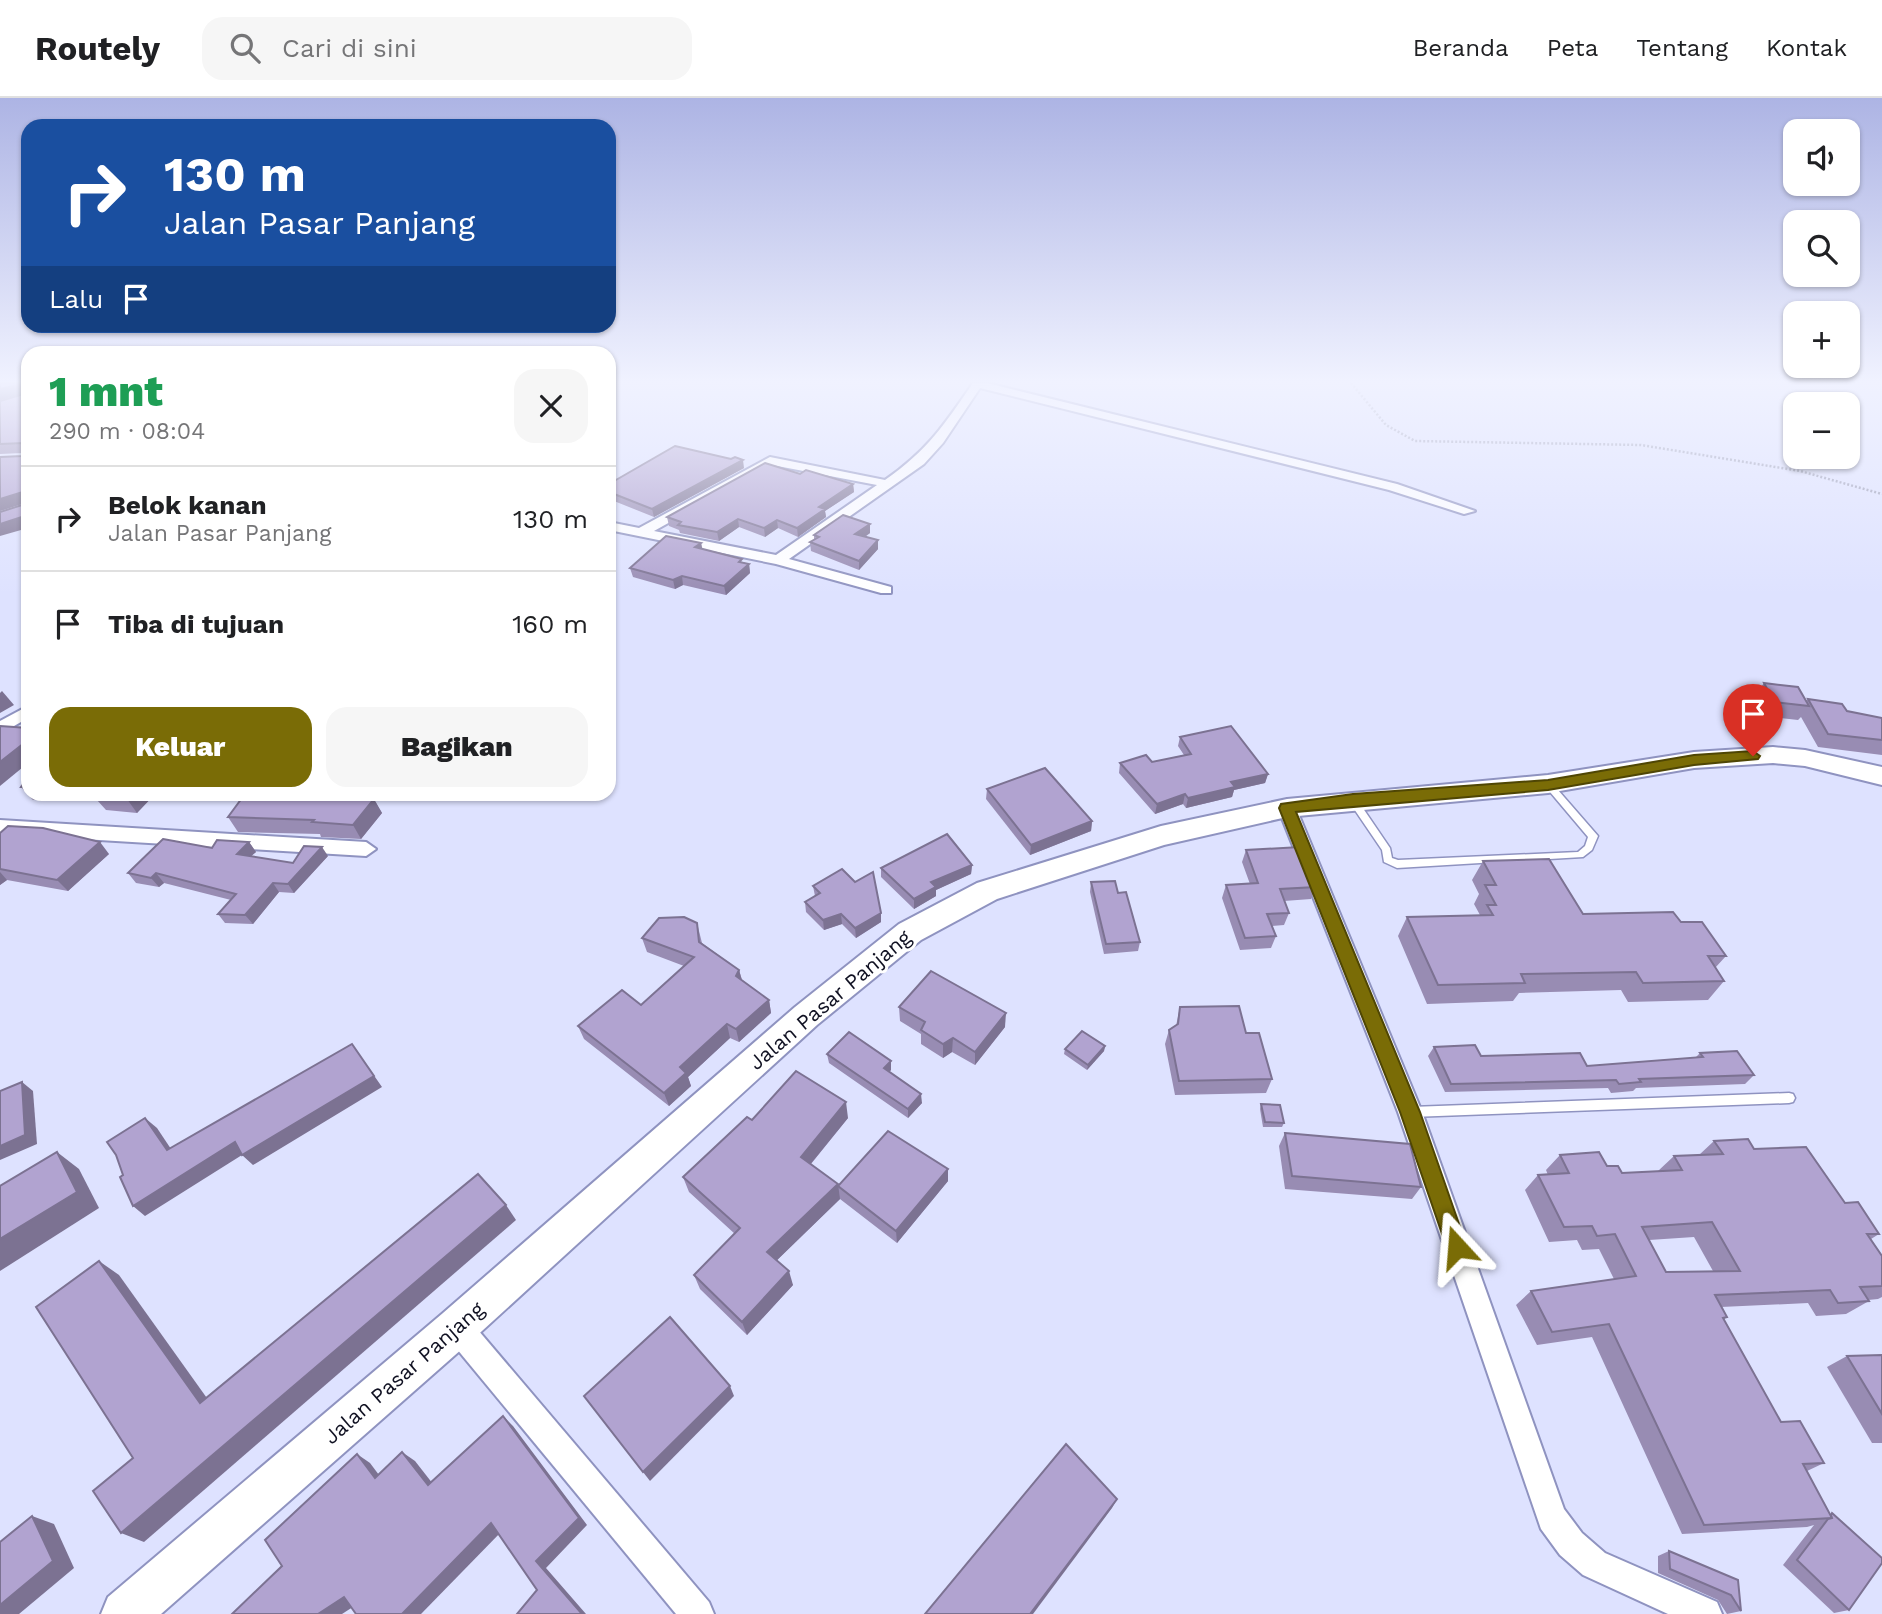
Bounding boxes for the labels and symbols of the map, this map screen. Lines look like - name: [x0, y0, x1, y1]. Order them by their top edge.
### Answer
- pin: [1723, 684, 1783, 756]
- street label: Jalan Pasar Panjang: [743, 924, 917, 1075]
- position arrow: [1420, 1210, 1494, 1284]
- street label: Jalan Pasar Panjang: [318, 1296, 490, 1449]

